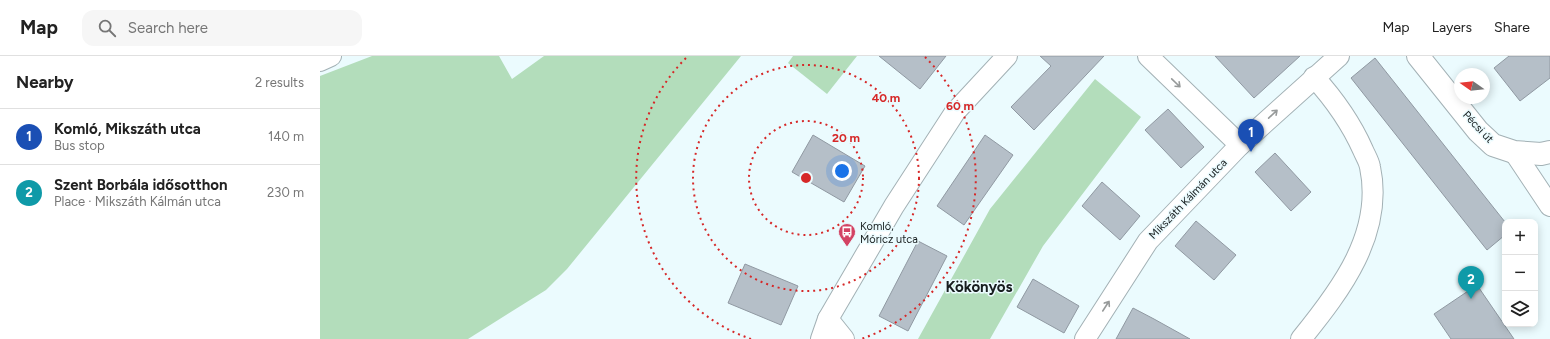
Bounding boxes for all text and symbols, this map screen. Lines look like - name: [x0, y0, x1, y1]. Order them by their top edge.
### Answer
- search box: [82, 10, 362, 46]
- text: Map: [20, 16, 58, 39]
- icon: search: [96, 17, 118, 39]
- text: Search here: [128, 19, 208, 37]
- text: Map: [1382, 19, 1410, 36]
- text: Layers: [1432, 19, 1472, 36]
- text: Share: [1494, 19, 1530, 36]
- north arrow: [1454, 68, 1490, 104]
- text: Nearby: [16, 72, 74, 92]
- text: 2 results: [255, 75, 304, 90]
- one-way arrow: [1171, 78, 1181, 88]
- text: 40 m: [872, 91, 900, 105]
- text: 60 m: [946, 99, 974, 113]
- street label: Pécsi út: [1460, 108, 1496, 146]
- one-way arrow: [1268, 109, 1278, 119]
- pin: 1: [1238, 119, 1264, 152]
- text: Komló, Mikszáth utca: [54, 120, 201, 138]
- text: 1: [26, 129, 32, 144]
- text: 140 m: [268, 129, 304, 144]
- text: 20 m: [832, 131, 860, 145]
- text: Bus stop: [54, 138, 105, 153]
- street label: Mikszáth Kálmán utca: [1146, 156, 1230, 242]
- your location: [832, 161, 852, 181]
- centre of rings: [799, 171, 813, 185]
- text: Szent Borbála idősotthon: [54, 176, 228, 194]
- text: 2: [25, 185, 33, 200]
- text: 230 m: [267, 185, 304, 200]
- text: Place · Mikszáth Kálmán utca: [54, 194, 221, 209]
- map controls: [1502, 219, 1538, 327]
- button: +: [1502, 219, 1538, 255]
- place label: Komló, Móricz utca: [860, 220, 918, 246]
- bus stop icon: Komló, Móricz utca: [837, 222, 857, 247]
- button: −: [1502, 255, 1538, 291]
- pin: 2: [1458, 266, 1484, 299]
- district label: Kökönyös: [945, 278, 1013, 296]
- button: layers: [1502, 291, 1538, 327]
- one-way arrow: [1102, 301, 1110, 312]

